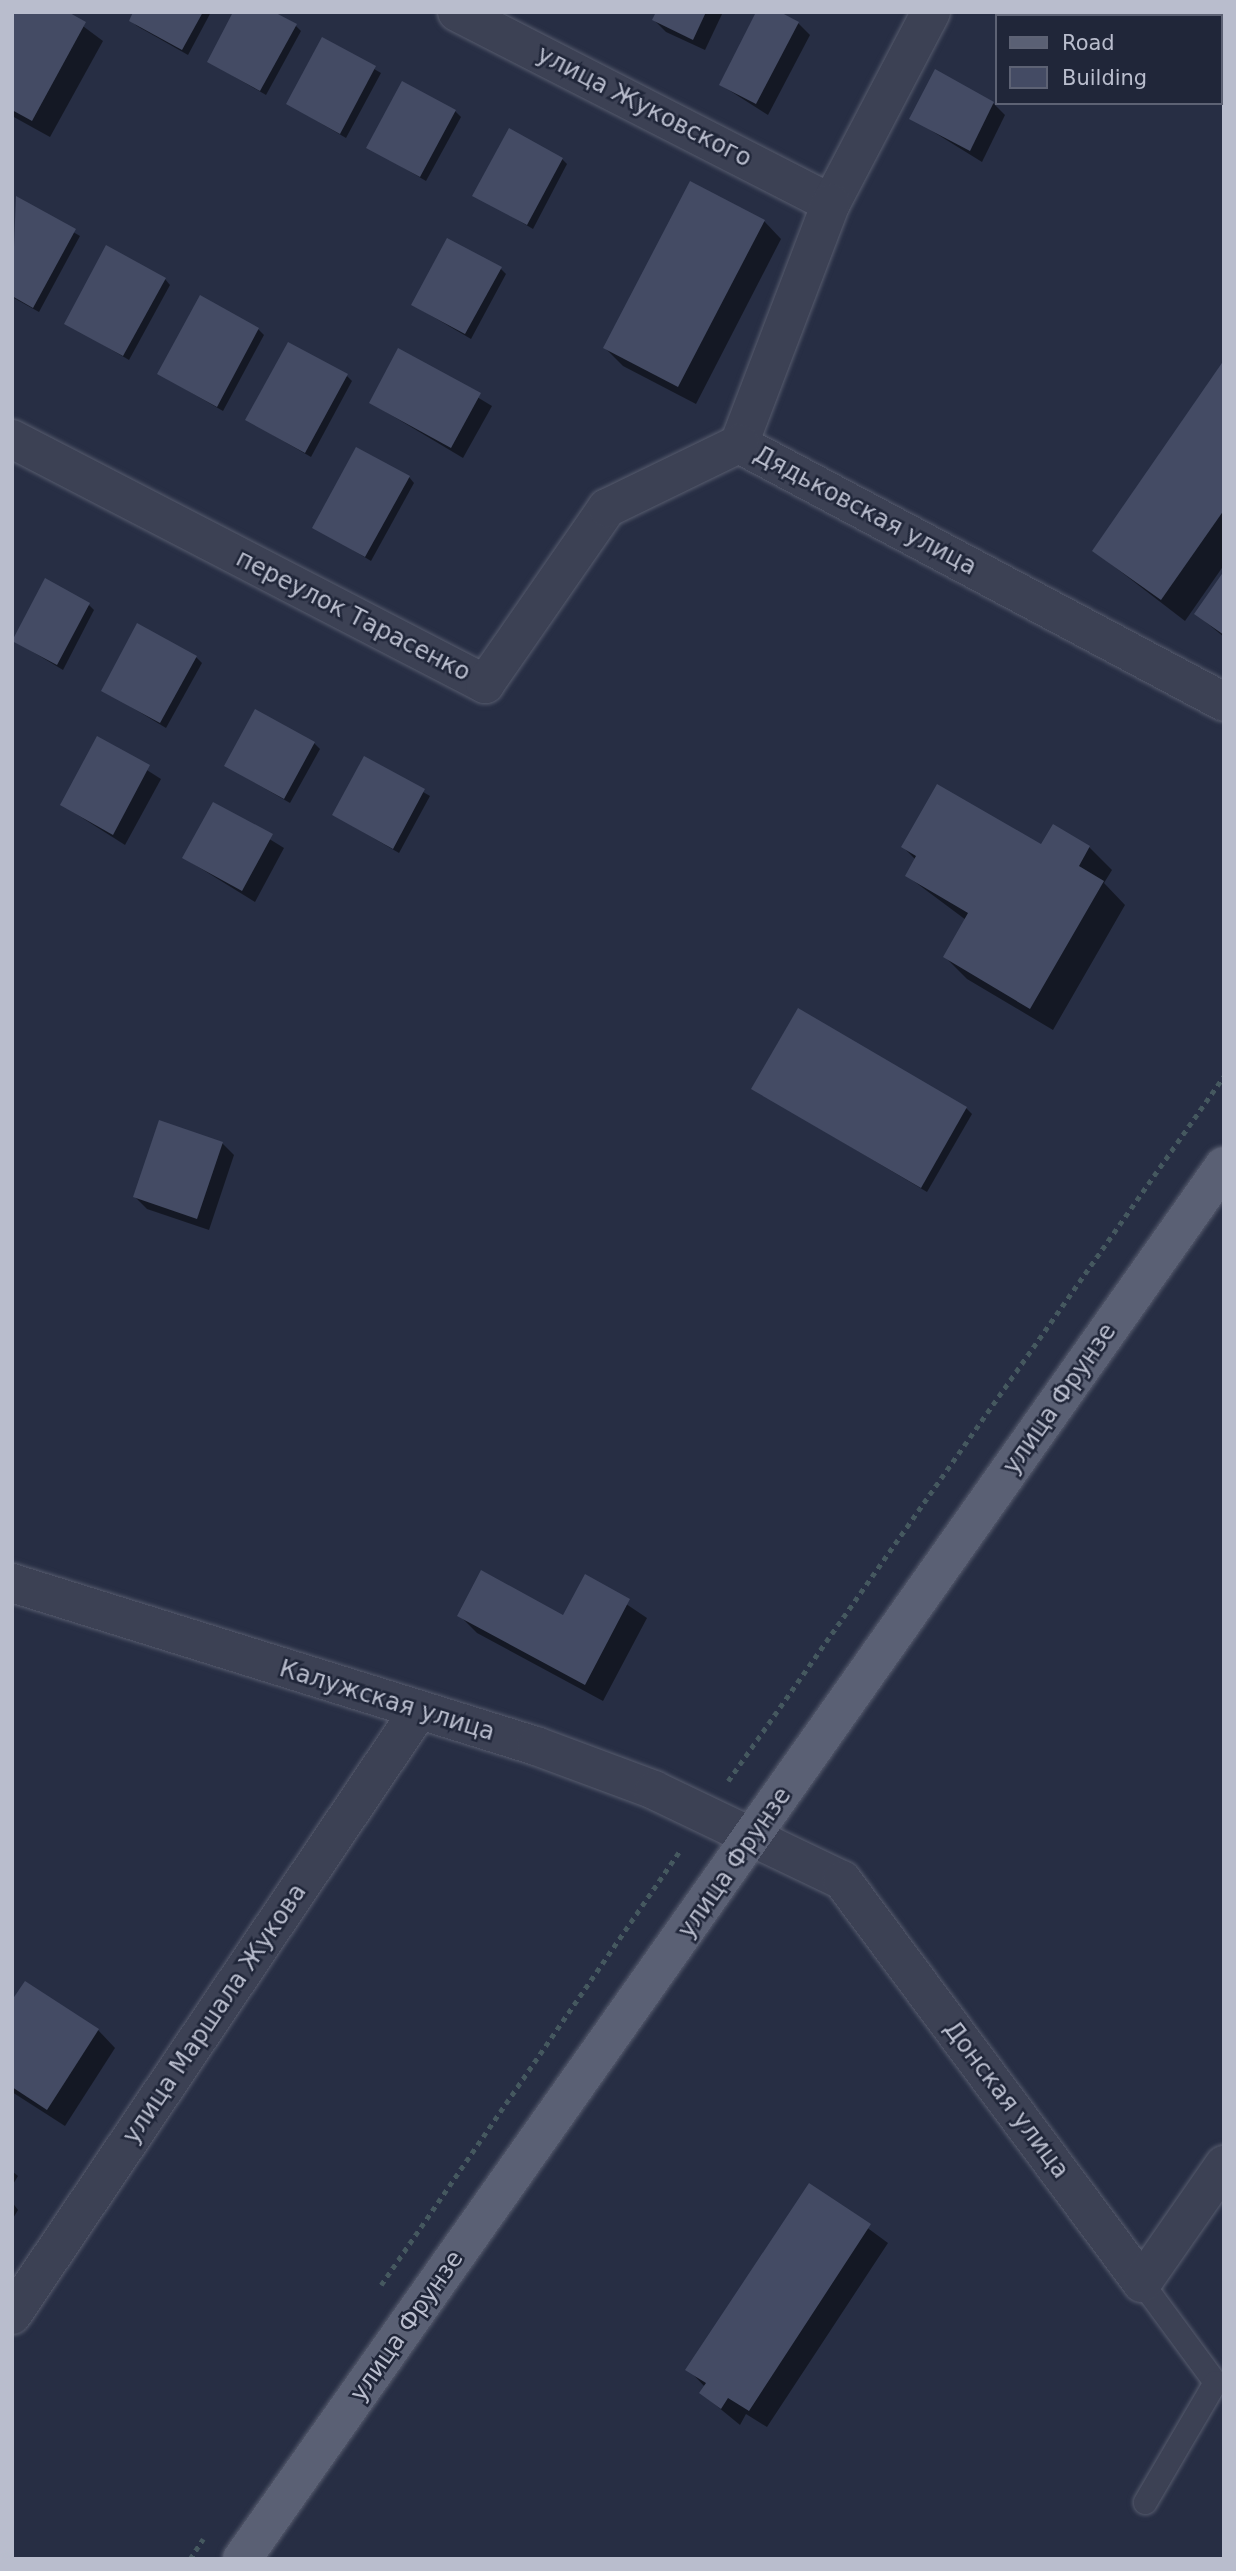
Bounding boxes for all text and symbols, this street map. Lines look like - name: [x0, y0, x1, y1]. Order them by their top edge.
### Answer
- legend: [995, 14, 1222, 105]
- text: Road: [1062, 31, 1115, 55]
- street label: улица Жуковского: [532, 40, 756, 174]
- text: Building: [1062, 66, 1147, 90]
- street label: Дядьковская улица: [749, 440, 981, 582]
- street label: переулок Тарасенко: [231, 544, 475, 688]
- street label: улица Фрунзе: [997, 1318, 1123, 1480]
- street label: Калужская улица: [276, 1655, 498, 1747]
- street label: улица Фрунзе: [672, 1782, 798, 1944]
- street label: улица Маршала Жукова: [117, 1879, 313, 2149]
- street label: Донская улица: [937, 2016, 1075, 2184]
- street label: улица Фрунзе: [344, 2245, 470, 2407]

